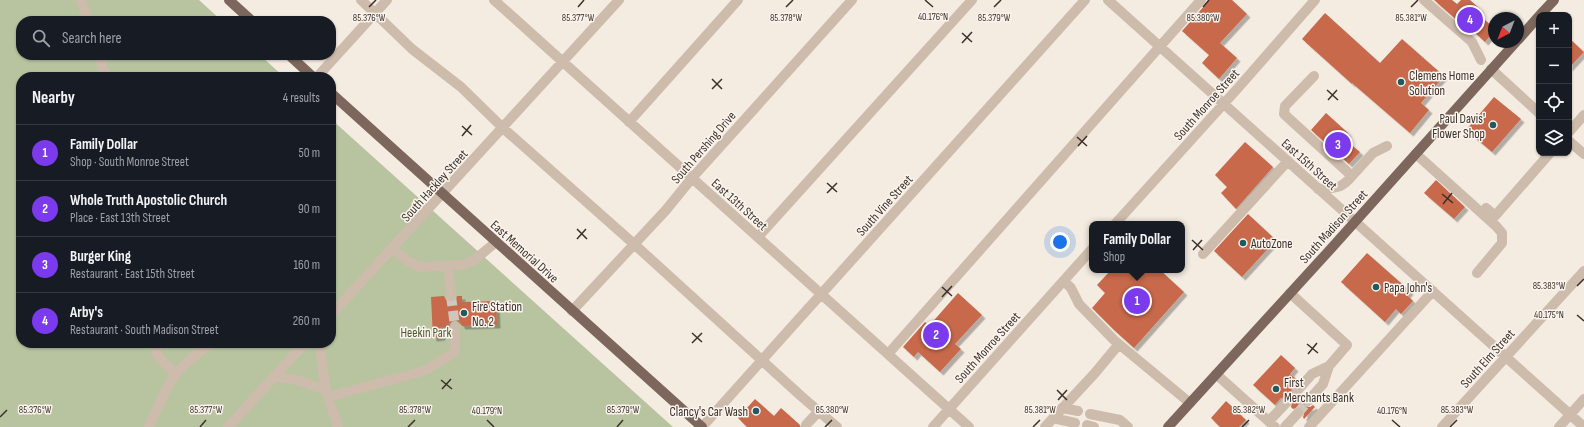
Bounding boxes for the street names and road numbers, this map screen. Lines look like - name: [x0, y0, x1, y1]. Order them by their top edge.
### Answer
- street label: South Monroe Street: [1171, 66, 1243, 144]
- street label: South Pershing Drive: [668, 108, 739, 187]
- street label: East 15th Street: [1278, 135, 1341, 194]
- street label: South Hackley Street: [398, 146, 471, 225]
- street label: South Vine Street: [853, 172, 916, 239]
- street label: East 13th Street: [708, 175, 771, 234]
- street label: South Madison Street: [1296, 186, 1371, 267]
- street label: East Memorial Drive: [487, 217, 562, 286]
- street label: South Monroe Street: [952, 309, 1024, 387]
- street label: South Elm Street: [1457, 326, 1518, 391]

